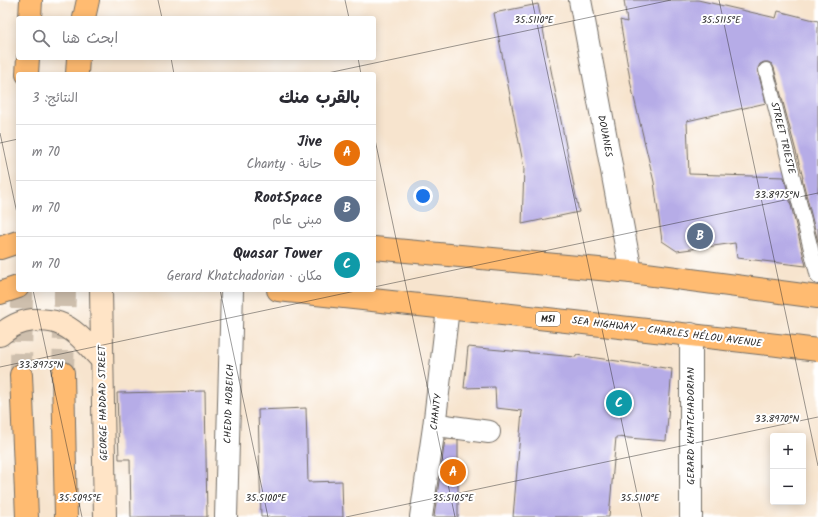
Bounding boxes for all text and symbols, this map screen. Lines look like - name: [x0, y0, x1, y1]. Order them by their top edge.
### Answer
- text: 35.5110°E: [514, 12, 555, 28]
- text: 35.5115°E: [701, 12, 742, 28]
- search box: [16, 16, 376, 60]
- icon: search: [30, 27, 52, 49]
- text: ابحث هنا: [62, 27, 118, 51]
- text: بالقرب منك: [279, 85, 360, 112]
- text: النتائج: 3: [32, 88, 78, 109]
- street label: STREET TRIESTE: [766, 100, 800, 177]
- street label: DOUANES: [593, 114, 617, 159]
- text: Jive: [297, 130, 322, 154]
- text: 70 m: [32, 142, 60, 163]
- text: A: [343, 142, 351, 163]
- text: حانة · Chanty: [246, 154, 322, 175]
- text: RootSpace: [254, 186, 322, 210]
- your location: [413, 186, 433, 206]
- text: 33.8975°N: [755, 187, 800, 203]
- text: 70 m: [32, 198, 60, 219]
- text: B: [343, 198, 351, 219]
- text: مبنى عام: [272, 210, 322, 231]
- pin: B: [687, 221, 713, 251]
- text: Quasar Tower: [233, 242, 322, 266]
- text: 70 m: [32, 254, 60, 275]
- text: C: [343, 254, 351, 275]
- text: مكان · Gerard Khatchadorian: [167, 266, 322, 287]
- road number: M51: [536, 312, 560, 326]
- street label: SEA HIGHWAY - CHARLES HÉLOU AVENUE: [571, 312, 764, 352]
- street label: GEORGE HADDAD STREET: [94, 343, 112, 461]
- text: 33.8975°N: [19, 357, 64, 373]
- street label: CHEDID HOBEICH: [220, 364, 238, 444]
- street label: GERARD KHATCHADORIAN: [683, 367, 699, 485]
- pin: C: [606, 388, 632, 418]
- street label: CHANTY: [426, 392, 446, 431]
- text: 33.8970°N: [755, 411, 799, 427]
- map controls: [770, 433, 806, 505]
- button: +: [770, 433, 806, 469]
- pin: A: [440, 457, 466, 487]
- button: −: [770, 469, 806, 505]
- text: 35.5095°E: [58, 490, 103, 506]
- text: 35.5100°E: [245, 490, 288, 506]
- text: 35.5105°E: [432, 490, 475, 506]
- text: 35.5110°E: [620, 490, 661, 506]

